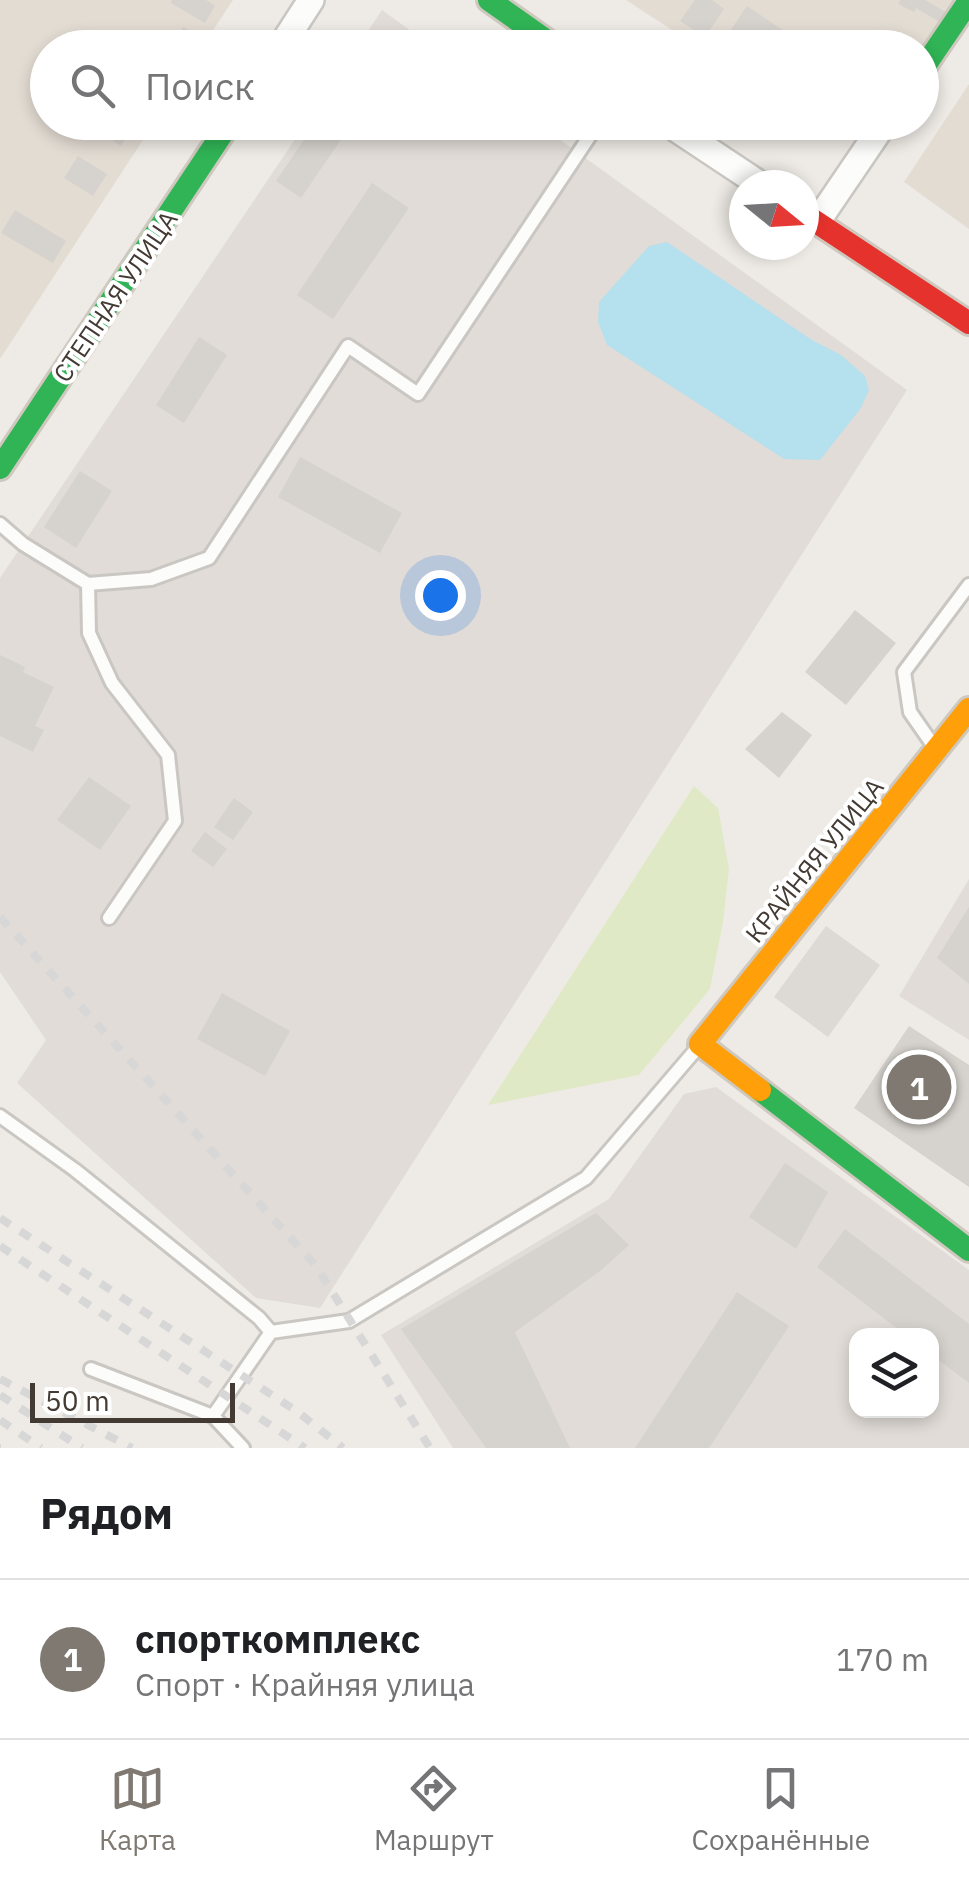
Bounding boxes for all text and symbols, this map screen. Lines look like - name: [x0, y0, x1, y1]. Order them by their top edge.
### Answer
- search box: [30, 30, 939, 140]
- icon: search: [65, 58, 120, 113]
- text: Поиск: [145, 61, 255, 110]
- north arrow: [729, 170, 819, 260]
- street label: СТЕПНАЯ УЛИЦА: [45, 204, 185, 388]
- your location: [415, 570, 466, 621]
- street label: КРАЙНЯЯ УЛИЦА: [737, 771, 891, 949]
- pin: 1: [886, 1050, 952, 1124]
- map controls: [849, 1328, 939, 1418]
- button: layers: [849, 1328, 939, 1418]
- scale bar: [30, 1378, 235, 1422]
- text: 50 m: [45, 1382, 110, 1419]
- text: Рядом: [40, 1486, 173, 1541]
- text: спорткомплекс: [135, 1614, 420, 1663]
- text: 1: [63, 1638, 82, 1680]
- text: 170 m: [836, 1638, 929, 1680]
- text: Спорт · Крайняя улица: [135, 1663, 475, 1705]
- tab: Карта: [99, 1761, 176, 1858]
- tab: Маршрут: [374, 1761, 494, 1858]
- tab: Сохранённые: [692, 1761, 870, 1858]

